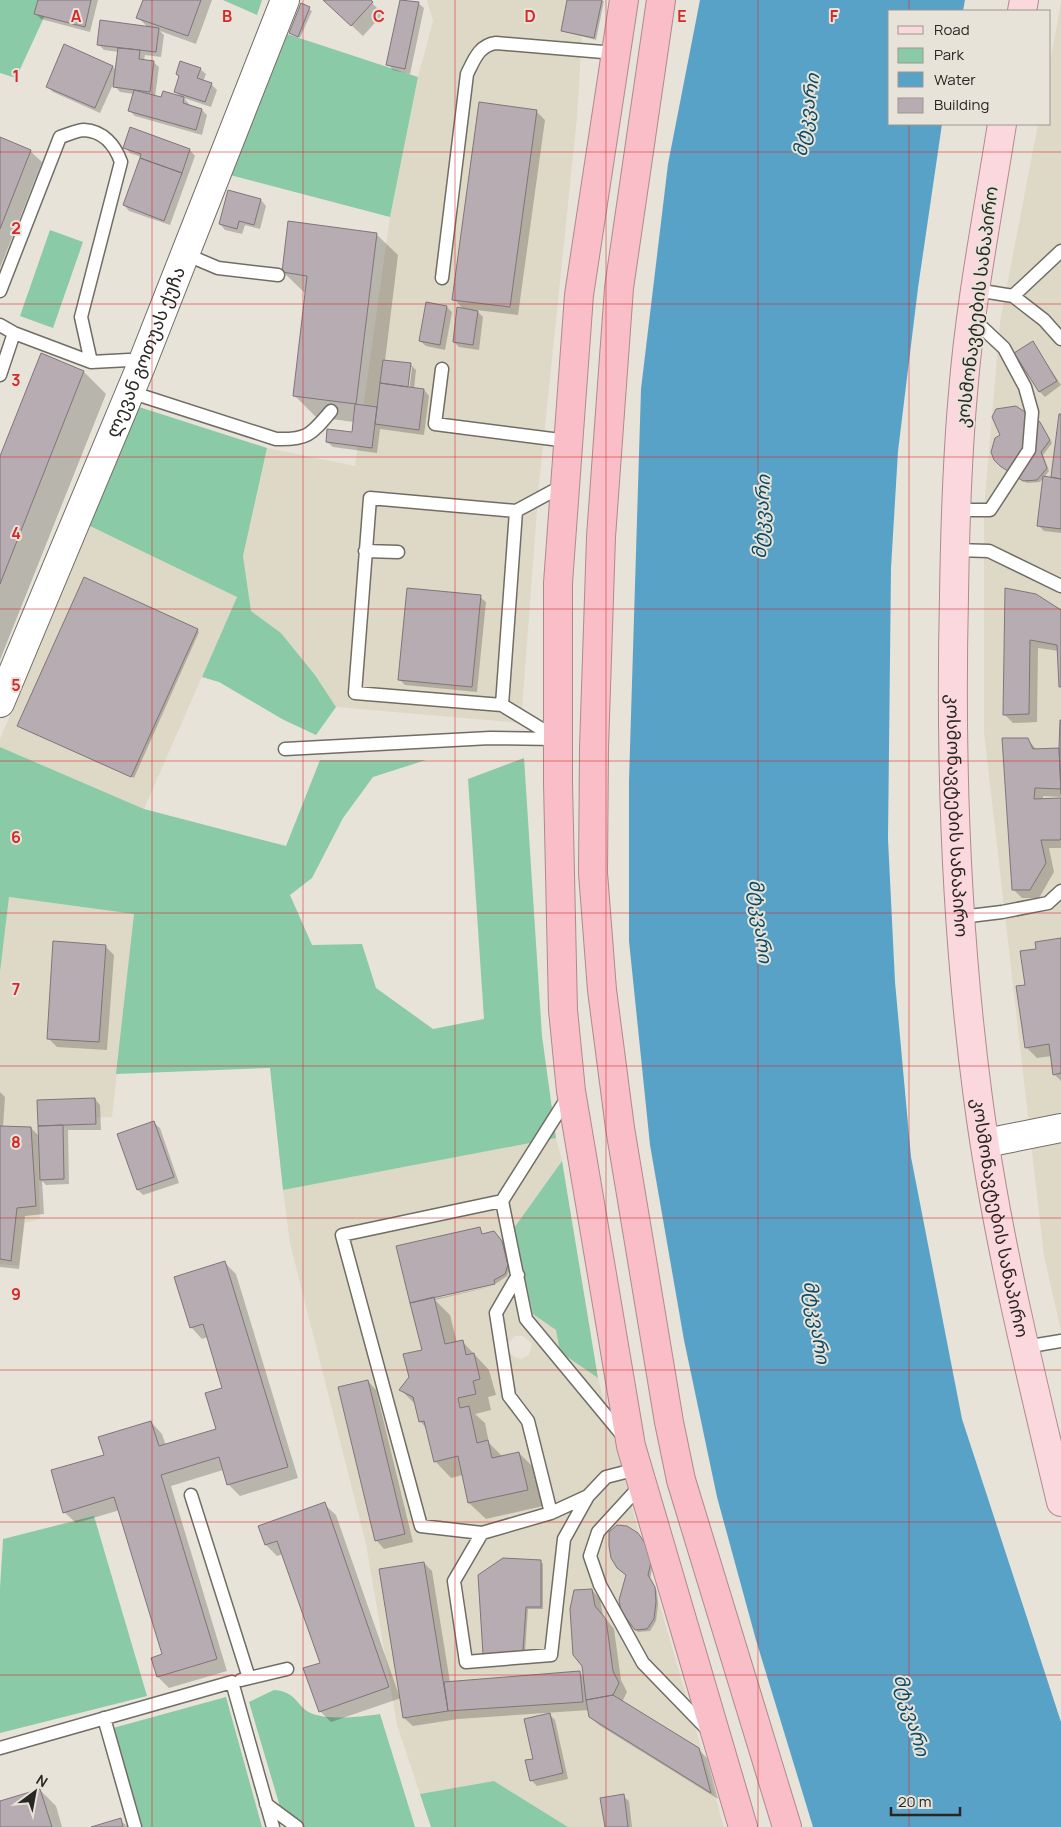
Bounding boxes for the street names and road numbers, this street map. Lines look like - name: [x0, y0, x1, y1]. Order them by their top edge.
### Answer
- street label: კოსმონავტების სანაპირო: [949, 185, 1003, 429]
- street label: ლევან გოთუას ქუჩა: [100, 263, 190, 441]
- street label: კოსმონავტების სანაპირო: [942, 694, 975, 938]
- street label: კოსმონავტების სანაპირო: [967, 1096, 1035, 1340]

